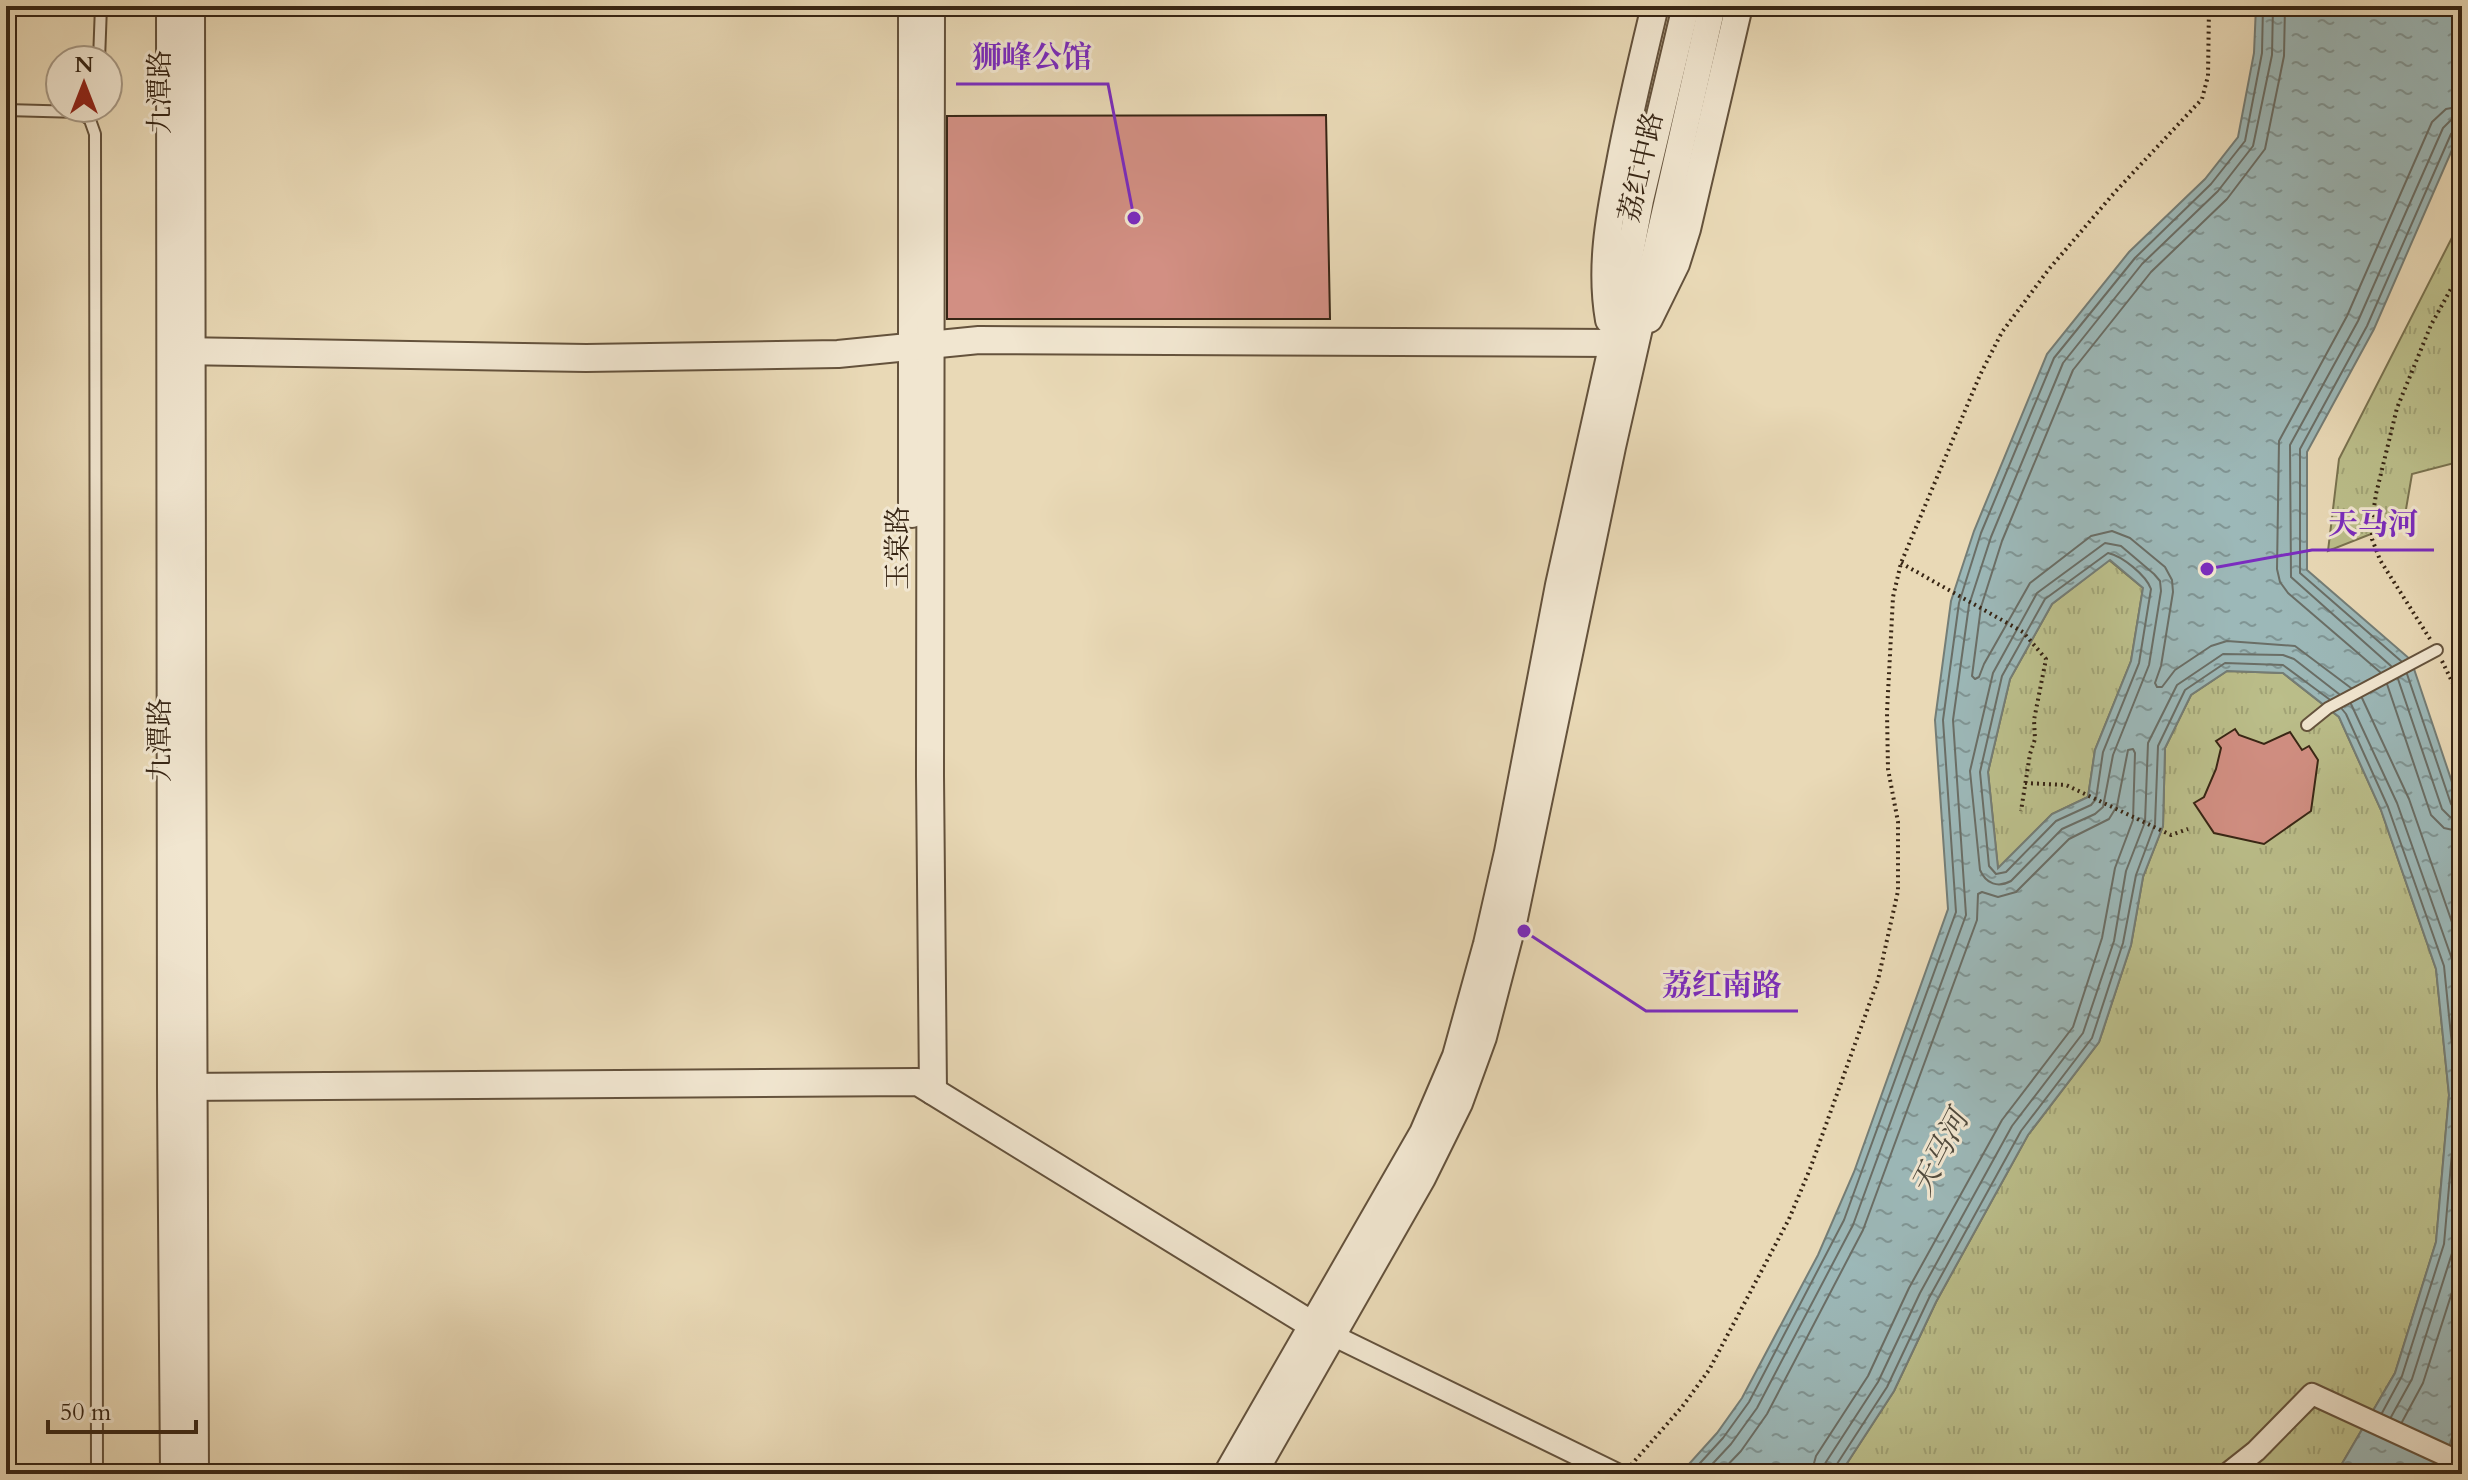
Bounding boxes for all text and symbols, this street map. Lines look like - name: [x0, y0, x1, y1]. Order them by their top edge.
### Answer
- callout: 狮峰公馆: [956, 30, 1108, 84]
- text: 狮峰公馆: [972, 37, 1092, 78]
- north arrow: [44, 44, 124, 124]
- text: N: [74, 50, 94, 80]
- street label: 九潭路: [141, 50, 179, 134]
- street label: 荔红中路: [1610, 108, 1672, 226]
- callout: 天马河: [2312, 496, 2434, 550]
- text: 天马河: [2328, 504, 2418, 545]
- street label: 玉棠路: [879, 506, 917, 590]
- street label: 九潭路: [141, 698, 179, 782]
- callout: 荔红南路: [1646, 957, 1798, 1011]
- text: 荔红南路: [1662, 965, 1782, 1006]
- water label: 天马河: [1901, 1099, 1981, 1202]
- scale bar: [48, 1384, 196, 1434]
- text: 50 m: [60, 1396, 112, 1429]

